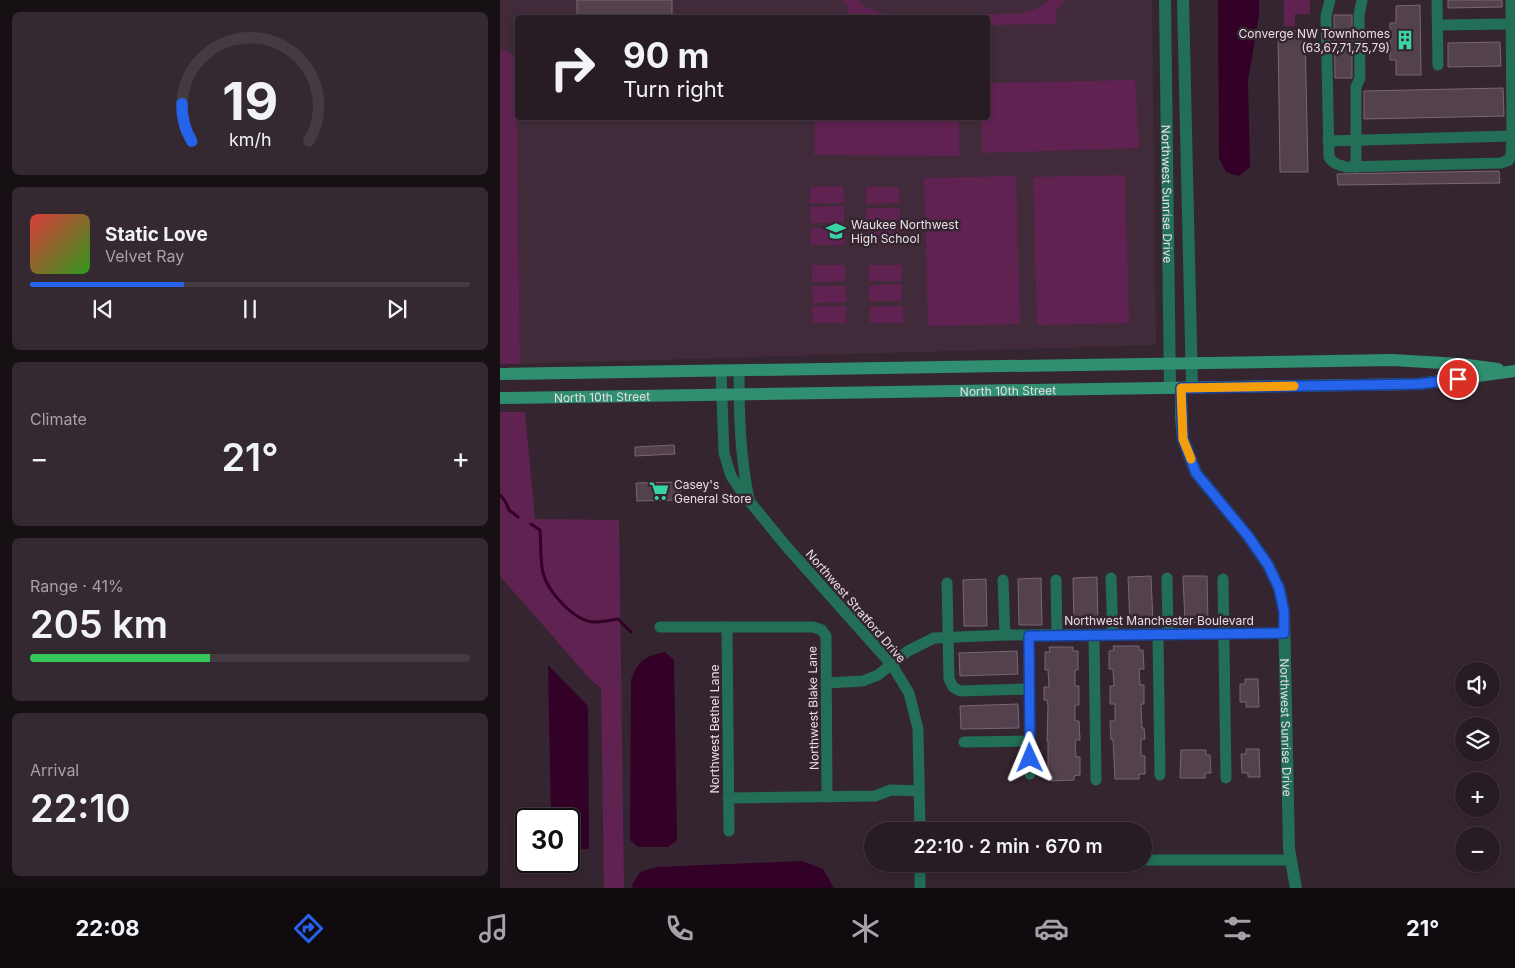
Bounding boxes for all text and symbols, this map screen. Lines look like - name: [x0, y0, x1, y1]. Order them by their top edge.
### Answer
- place label: Converge NW Townhomes (63,67,71,75,79): [1239, 26, 1390, 55]
- building icon: Converge NW Townhomes (63,67,71,75,79): [1394, 29, 1416, 51]
- text: 90 m: [623, 34, 710, 76]
- icon: right: [540, 35, 605, 100]
- text: 19: [222, 70, 278, 133]
- text: Turn right: [623, 76, 724, 102]
- street label: Northwest Sunrise Drive: [1159, 125, 1176, 263]
- text: km/h: [229, 129, 271, 150]
- place label: Waukee Northwest High School: [851, 217, 959, 246]
- school or university icon: Waukee Northwest High School: [825, 220, 847, 242]
- text: Static Love: [105, 223, 208, 246]
- text: Velvet Ray: [105, 246, 184, 266]
- icon: previous: [89, 295, 117, 323]
- icon: pause: [236, 295, 264, 323]
- icon: next: [383, 295, 411, 323]
- pin: [1437, 358, 1479, 400]
- icon: arrive: [1444, 365, 1472, 393]
- street label: North 10th Street: [960, 382, 1056, 398]
- street label: North 10th Street: [554, 388, 650, 405]
- text: Climate: [30, 409, 87, 429]
- text: 21°: [221, 434, 279, 480]
- text: −: [30, 441, 49, 475]
- text: +: [451, 441, 470, 475]
- place label: Casey's General Store: [674, 477, 752, 506]
- supermarket icon: Casey's General Store: [648, 480, 670, 502]
- street label: Northwest Stratford Drive: [803, 546, 909, 666]
- text: Range · 41%: [30, 576, 124, 596]
- text: 205 km: [30, 601, 168, 647]
- street label: Northwest Manchester Boulevard: [1064, 613, 1254, 628]
- street label: Northwest Blake Lane: [804, 646, 822, 770]
- street label: Northwest Sunrise Drive: [1277, 658, 1295, 797]
- map controls: [1455, 662, 1500, 872]
- button: sound: [1455, 662, 1500, 707]
- street label: Northwest Bethel Lane: [707, 665, 722, 793]
- button: layers: [1455, 717, 1500, 762]
- position arrow: [1003, 731, 1055, 783]
- text: Arrival: [30, 760, 79, 780]
- button: +: [1455, 772, 1500, 817]
- text: 22:10: [30, 785, 131, 831]
- speed limit sign: 30: [515, 808, 580, 873]
- button: −: [1455, 827, 1500, 872]
- text: 22:10 · 2 min · 670 m: [913, 835, 1103, 858]
- icon: directions: [291, 911, 326, 946]
- icon: music: [476, 911, 511, 946]
- icon: phone: [662, 911, 697, 946]
- icon: climate: [848, 911, 883, 946]
- icon: car: [1034, 911, 1069, 946]
- icon: filters: [1220, 911, 1255, 946]
- text: 22:08: [75, 915, 140, 941]
- text: 21°: [1406, 915, 1439, 941]

